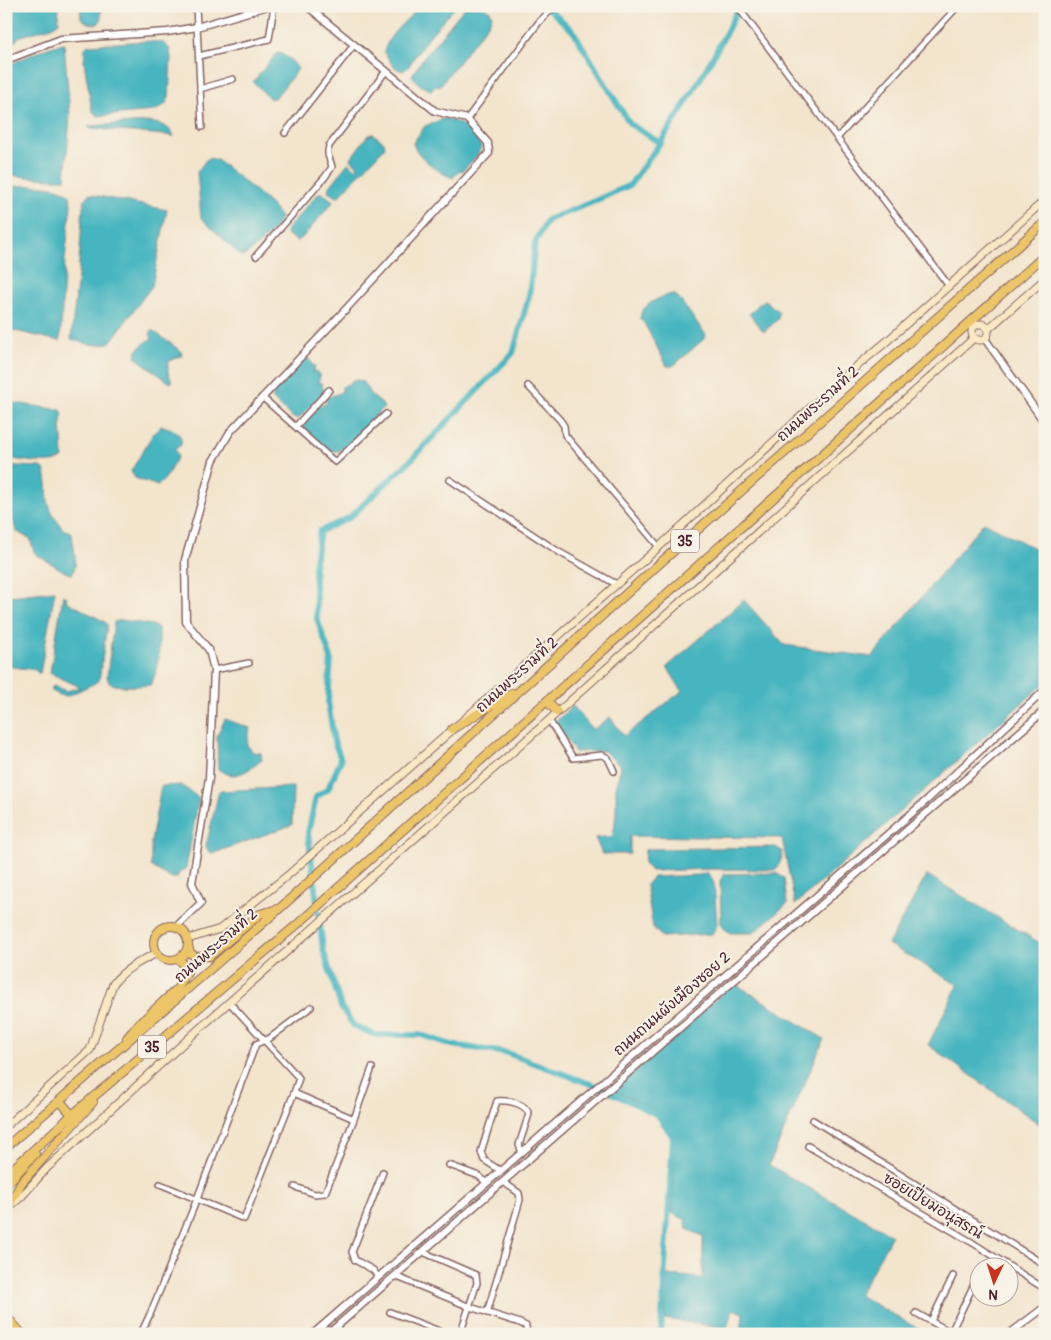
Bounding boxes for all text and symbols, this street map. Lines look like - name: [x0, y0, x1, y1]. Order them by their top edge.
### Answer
- street label: ถนนพระรามที่ 2: [770, 358, 863, 446]
- road number: 35: [671, 530, 699, 552]
- street label: ถนนพระรามที่ 2: [469, 629, 562, 717]
- street label: ถนนพระรามที่ 2: [167, 901, 261, 987]
- street label: ถนนถนนผังเมืองซอย 2: [610, 948, 734, 1060]
- road number: 35: [138, 1036, 166, 1058]
- street label: ซอยเปี่ยมอนุสรณ์: [879, 1164, 989, 1244]
- north arrow: [968, 1258, 1018, 1308]
- text: N: [988, 1286, 998, 1303]

